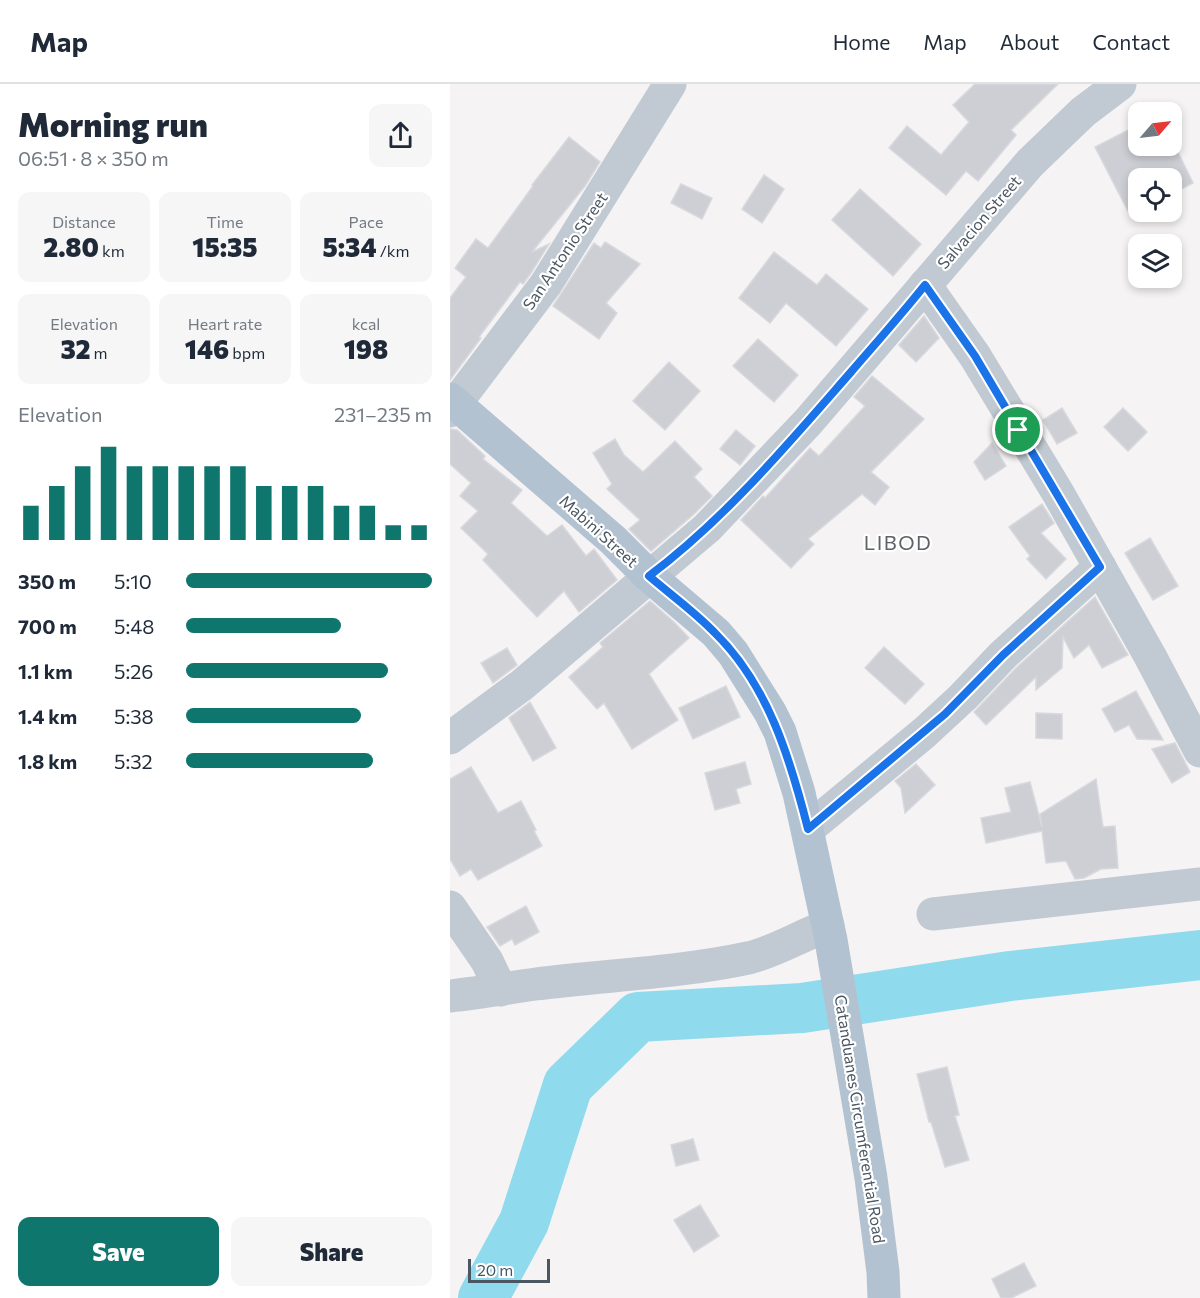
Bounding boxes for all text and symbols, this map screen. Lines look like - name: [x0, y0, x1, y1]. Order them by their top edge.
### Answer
- text: Map: [30, 24, 88, 58]
- text: Home: [833, 29, 890, 54]
- text: Map: [923, 29, 967, 54]
- text: About: [1000, 29, 1059, 54]
- text: Contact: [1092, 29, 1170, 54]
- north arrow: [1128, 102, 1182, 156]
- map controls: [1128, 102, 1182, 288]
- text: Morning run: [18, 103, 208, 144]
- button: share: [369, 104, 432, 167]
- text: 06:51 · 8 × 350 m: [18, 146, 169, 170]
- button: locate: [1128, 168, 1182, 222]
- street label: Salvacion Street: [933, 171, 1025, 272]
- street label: San Antonio Street: [518, 188, 611, 313]
- text: Distance: [52, 212, 116, 231]
- text: Time: [207, 212, 243, 231]
- text: Pace: [349, 212, 383, 231]
- text: 2.80: [43, 231, 99, 262]
- text: 15:35: [192, 231, 258, 262]
- text: 5:34: [323, 231, 377, 262]
- button: layers: [1128, 234, 1182, 288]
- text: km: [99, 241, 125, 260]
- text: /km: [377, 241, 409, 260]
- text: Elevation: [50, 314, 118, 333]
- text: Heart rate: [188, 314, 262, 333]
- text: kcal: [352, 314, 380, 333]
- text: 32: [60, 333, 91, 364]
- text: 146: [185, 333, 229, 364]
- text: 198: [344, 333, 388, 364]
- text: m: [91, 343, 108, 362]
- text: bpm: [229, 343, 265, 362]
- text: Elevation: [18, 402, 103, 426]
- text: 231–235 m: [334, 402, 432, 426]
- pin: [992, 404, 1043, 455]
- icon: arrive: [1001, 413, 1034, 446]
- street label: Mabini Street: [556, 491, 643, 571]
- district label: LIBOD: [864, 530, 932, 554]
- text: 350 m: [18, 569, 76, 593]
- text: 5:10: [114, 569, 152, 593]
- text: 700 m: [18, 614, 77, 638]
- text: 5:48: [114, 614, 154, 638]
- text: 1.1 km: [18, 659, 73, 683]
- text: 5:26: [114, 659, 153, 683]
- text: 1.4 km: [18, 704, 77, 728]
- text: 5:38: [114, 704, 154, 728]
- text: 1.8 km: [18, 749, 77, 773]
- text: 5:32: [114, 749, 153, 773]
- street label: Catanduanes Circumferential Road: [831, 993, 890, 1245]
- button: Save: [18, 1217, 219, 1286]
- button: Share: [231, 1217, 432, 1286]
- scale bar: [468, 1256, 550, 1284]
- text: 20 m: [477, 1260, 513, 1279]

